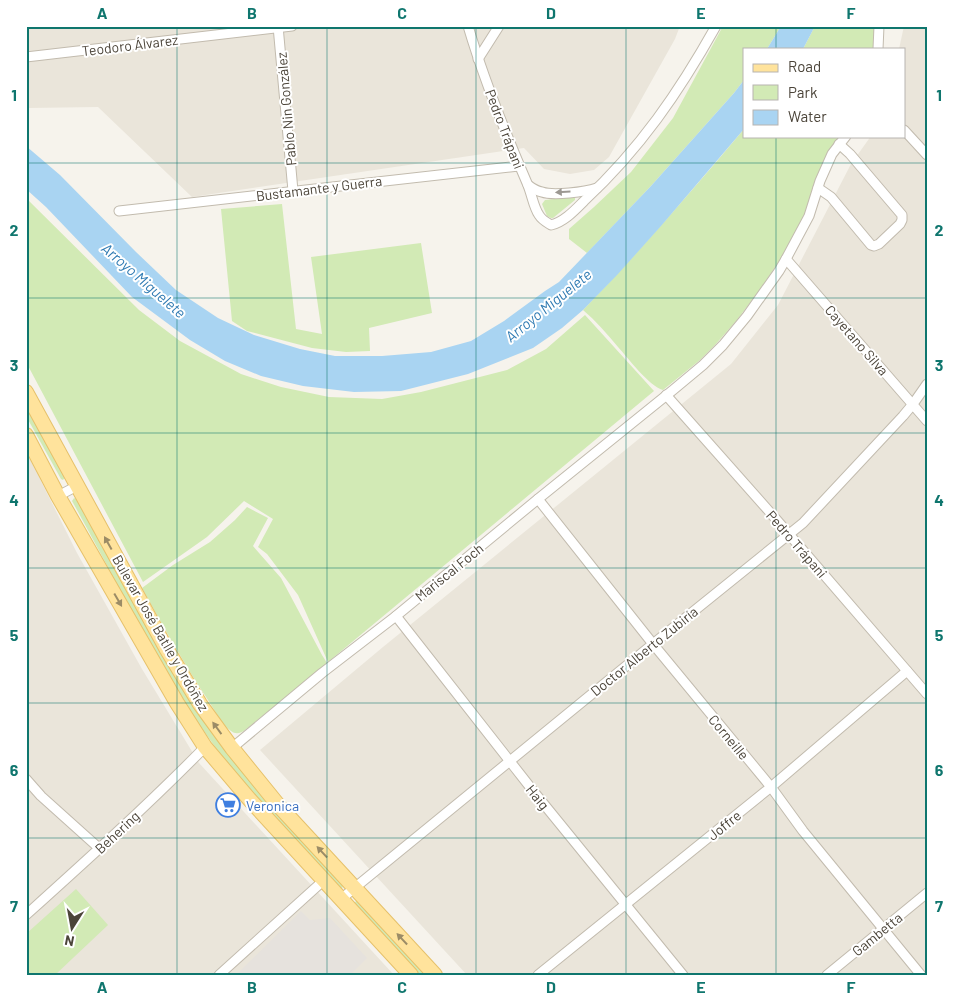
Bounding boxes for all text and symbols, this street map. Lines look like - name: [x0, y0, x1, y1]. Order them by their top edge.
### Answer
- text: A: [97, 3, 108, 22]
- text: B: [247, 3, 257, 22]
- text: C: [397, 3, 407, 22]
- text: D: [546, 3, 556, 22]
- text: E: [696, 3, 706, 22]
- text: F: [847, 3, 856, 22]
- street label: Teodoro Álvarez: [81, 31, 179, 59]
- legend: [743, 48, 906, 138]
- street label: Pablo Nin González: [273, 51, 299, 167]
- text: Road: [788, 57, 821, 75]
- text: Park: [788, 83, 818, 101]
- text: 1: [11, 85, 17, 104]
- text: 1: [936, 85, 942, 104]
- street label: Pedro Trápani: [482, 87, 528, 171]
- text: Water: [788, 107, 827, 125]
- street label: Bustamante y Guerra: [255, 172, 383, 204]
- one-way arrow: [554, 189, 570, 197]
- text: 2: [10, 220, 19, 239]
- text: 2: [935, 220, 944, 239]
- water label: Arroyo Miguelete: [98, 239, 190, 322]
- water label: Arroyo Miguelete: [501, 265, 595, 345]
- street label: Cayetano Silva: [822, 301, 892, 379]
- text: 3: [10, 355, 18, 374]
- text: 3: [935, 355, 943, 374]
- text: 4: [9, 490, 19, 509]
- text: 4: [934, 490, 944, 509]
- street label: Pedro Trápani: [763, 507, 831, 581]
- one-way arrow: [104, 536, 113, 549]
- street label: Mariscal Foch: [411, 539, 487, 605]
- street label: Bulevar José Batlle y Ordóñez: [109, 552, 213, 714]
- one-way arrow: [114, 593, 122, 608]
- street label: Doctor Alberto Zubiría: [587, 603, 701, 699]
- text: 5: [10, 625, 19, 644]
- text: 5: [935, 625, 944, 644]
- street label: Corneille: [705, 711, 753, 763]
- one-way arrow: [212, 721, 222, 735]
- text: 6: [10, 760, 19, 779]
- text: 6: [935, 760, 944, 779]
- street label: Haig: [523, 781, 553, 813]
- supermarket icon: Veronica: [215, 792, 241, 818]
- place label: Veronica: [246, 797, 299, 814]
- street label: Joffre: [704, 806, 744, 844]
- street label: Behering: [91, 807, 143, 857]
- one-way arrow: [316, 846, 328, 858]
- text: 7: [10, 896, 18, 915]
- text: 7: [935, 896, 943, 915]
- north arrow: [48, 904, 98, 954]
- street label: Gambetta: [849, 909, 905, 959]
- text: N: [63, 932, 76, 950]
- one-way arrow: [397, 932, 408, 945]
- text: A: [97, 977, 108, 996]
- text: B: [247, 977, 257, 996]
- text: C: [397, 977, 407, 996]
- text: D: [546, 977, 556, 996]
- text: E: [696, 977, 706, 996]
- text: F: [847, 977, 856, 996]

